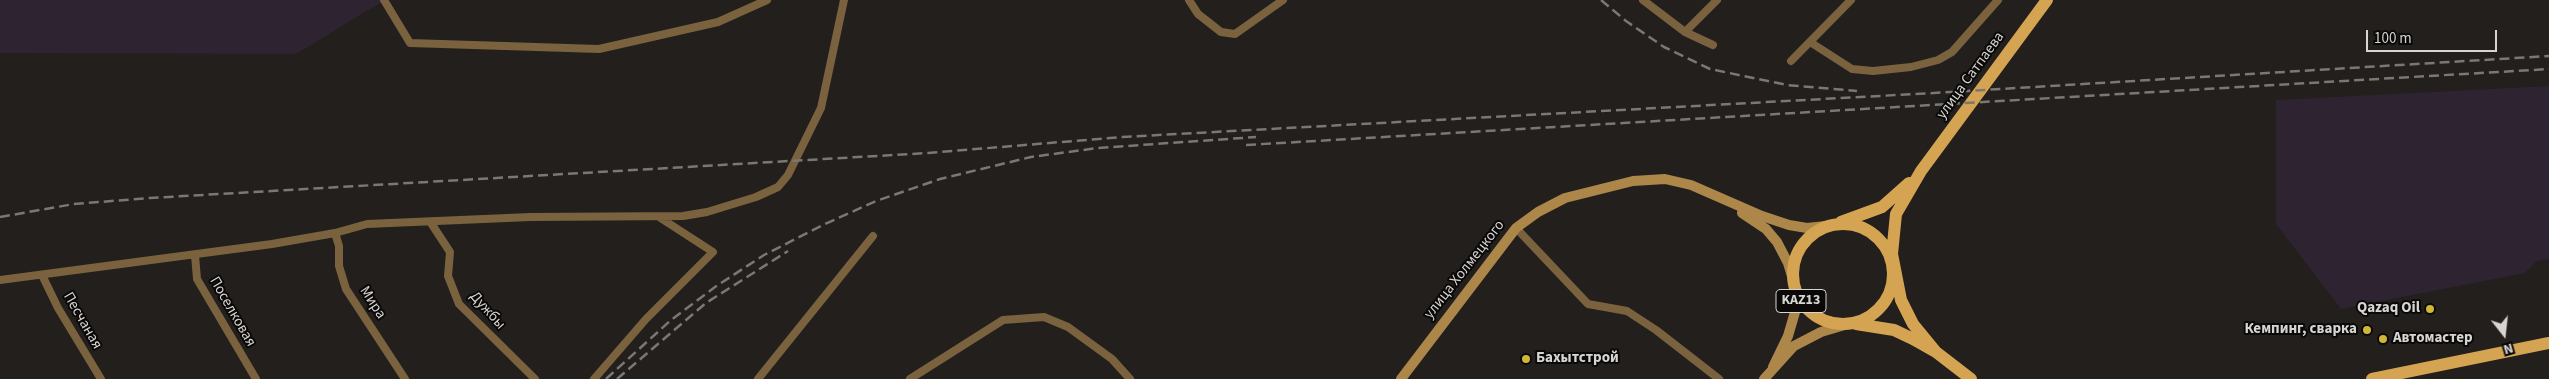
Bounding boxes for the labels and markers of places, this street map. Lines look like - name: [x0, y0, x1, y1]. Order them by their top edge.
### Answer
- place label: Qazaq Oil: [2357, 300, 2420, 318]
- marker: Qazaq Oil: [2424, 303, 2436, 315]
- place label: Кемпинг, сварка: [2244, 321, 2357, 339]
- marker: Кемпинг, сварка: [2361, 324, 2373, 336]
- place label: Автомастер: [2393, 330, 2473, 348]
- marker: Автомастер: [2377, 333, 2389, 345]
- place label: Бахытстрой: [1536, 350, 1619, 368]
- marker: Бахытстрой: [1520, 353, 1532, 365]

